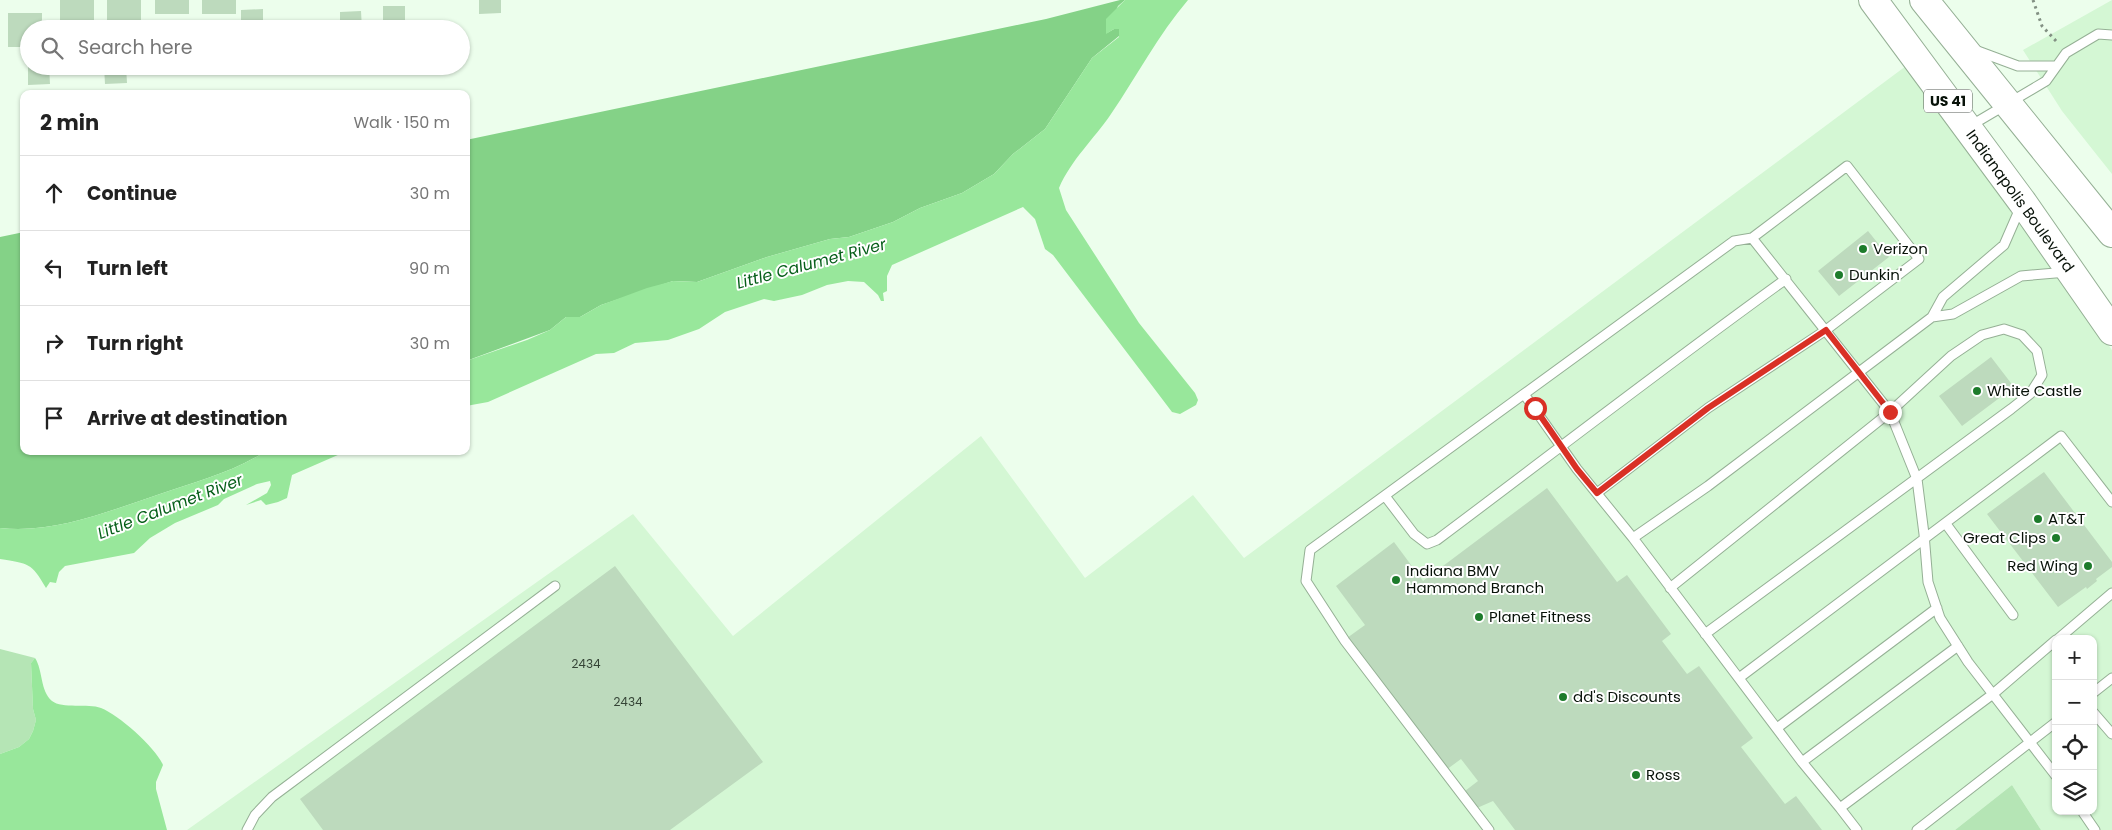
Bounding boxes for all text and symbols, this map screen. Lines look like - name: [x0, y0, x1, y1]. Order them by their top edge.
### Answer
- search box: [20, 20, 470, 75]
- icon: search: [38, 34, 66, 62]
- text: Search here: [78, 34, 192, 61]
- road number: US 41: [1924, 90, 1972, 112]
- text: 2 min: [40, 108, 99, 137]
- text: Walk · 150 m: [353, 111, 450, 134]
- street label: Indianapolis Boulevard: [1961, 125, 2079, 276]
- icon: ahead: [40, 179, 68, 207]
- text: Continue: [87, 180, 177, 207]
- text: 30 m: [410, 182, 450, 205]
- water label: Little Calumet River: [734, 232, 889, 295]
- place label: Verizon: [1873, 238, 1928, 259]
- marker: Verizon: [1857, 243, 1869, 255]
- icon: left: [40, 254, 68, 282]
- text: Turn left: [87, 255, 168, 282]
- text: 90 m: [409, 257, 450, 280]
- place label: Dunkin': [1849, 264, 1902, 285]
- marker: Dunkin': [1833, 269, 1845, 281]
- icon: right: [40, 329, 68, 357]
- text: Turn right: [87, 330, 183, 357]
- text: 30 m: [410, 332, 450, 355]
- place label: White Castle: [1987, 380, 2082, 401]
- marker: White Castle: [1971, 385, 1983, 397]
- route start: [1524, 397, 1547, 420]
- route end: [1879, 401, 1902, 424]
- icon: arrive: [40, 404, 68, 432]
- text: Arrive at destination: [87, 405, 288, 432]
- water label: Little Calumet River: [94, 468, 247, 545]
- place label: AT&T: [2048, 508, 2085, 529]
- marker: AT&T: [2032, 513, 2044, 525]
- place label: Great Clips: [1963, 527, 2046, 548]
- marker: Great Clips: [2050, 532, 2062, 544]
- place label: Red Wing: [2007, 555, 2078, 576]
- place label: Indiana BMV Hammond Branch: [1406, 560, 1544, 598]
- marker: Red Wing: [2082, 560, 2094, 572]
- marker: Indiana BMV Hammond Branch: [1390, 574, 1402, 586]
- place label: Planet Fitness: [1489, 606, 1591, 627]
- marker: Planet Fitness: [1473, 611, 1485, 623]
- map controls: [2052, 635, 2097, 815]
- button: +: [2052, 635, 2097, 680]
- house number: 2434: [571, 655, 601, 672]
- button: −: [2052, 680, 2097, 725]
- place label: dd's Discounts: [1573, 686, 1681, 707]
- marker: dd's Discounts: [1557, 691, 1569, 703]
- house number: 2434: [613, 693, 643, 710]
- button: locate: [2052, 725, 2097, 770]
- place label: Ross: [1646, 764, 1681, 785]
- marker: Ross: [1630, 769, 1642, 781]
- button: layers: [2052, 770, 2097, 815]

